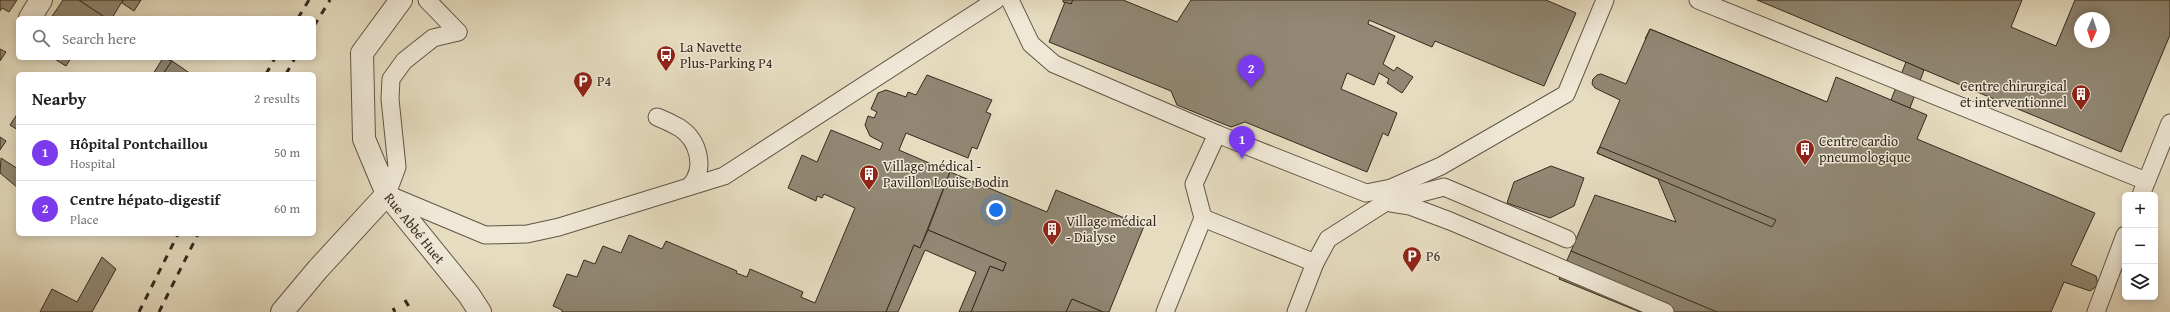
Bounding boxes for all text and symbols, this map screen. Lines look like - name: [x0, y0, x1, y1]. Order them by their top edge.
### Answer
- north arrow: [2074, 12, 2110, 48]
- search box: [16, 16, 316, 60]
- icon: search: [30, 27, 52, 49]
- text: Search here: [62, 28, 136, 49]
- place label: La Navette Plus-Parking P4: [680, 37, 773, 73]
- bus stop icon: La Navette Plus-Parking P4: [655, 44, 677, 72]
- pin: 2: [1238, 55, 1264, 88]
- parking icon: P4: [572, 70, 594, 98]
- place label: P4: [597, 71, 612, 91]
- place label: Centre chirurgical et interventionnel: [1960, 76, 2067, 112]
- building icon: Centre chirurgical et interventionnel: [2070, 83, 2092, 111]
- text: Nearby: [32, 86, 86, 111]
- text: 2 results: [254, 89, 300, 108]
- pin: 1: [1229, 126, 1255, 159]
- place label: Centre cardio pneumologique: [1819, 131, 1911, 167]
- text: Hôpital Pontchaillou: [70, 133, 208, 154]
- building icon: Centre cardio pneumologique: [1794, 138, 1816, 166]
- text: 1: [42, 143, 48, 162]
- text: 50 m: [274, 143, 300, 162]
- text: Hospital: [70, 154, 115, 173]
- place label: Village médical - Pavillon Louise Bodin: [883, 156, 1009, 192]
- building icon: Village médical - Pavillon Louise Bodin: [858, 163, 880, 191]
- street label: Rue Abbé Huet: [380, 188, 450, 268]
- text: Centre hépato-digestif: [70, 189, 220, 210]
- map controls: [2122, 192, 2158, 300]
- button: +: [2122, 192, 2158, 228]
- text: 2: [42, 199, 48, 218]
- text: 60 m: [274, 199, 300, 218]
- your location: [986, 200, 1006, 220]
- text: Place: [70, 210, 99, 229]
- place label: Village médical - Dialyse: [1066, 211, 1156, 247]
- building icon: Village médical - Dialyse: [1041, 218, 1063, 246]
- button: −: [2122, 228, 2158, 264]
- parking icon: P6: [1401, 245, 1423, 273]
- place label: P6: [1426, 246, 1441, 266]
- button: layers: [2122, 264, 2158, 300]

